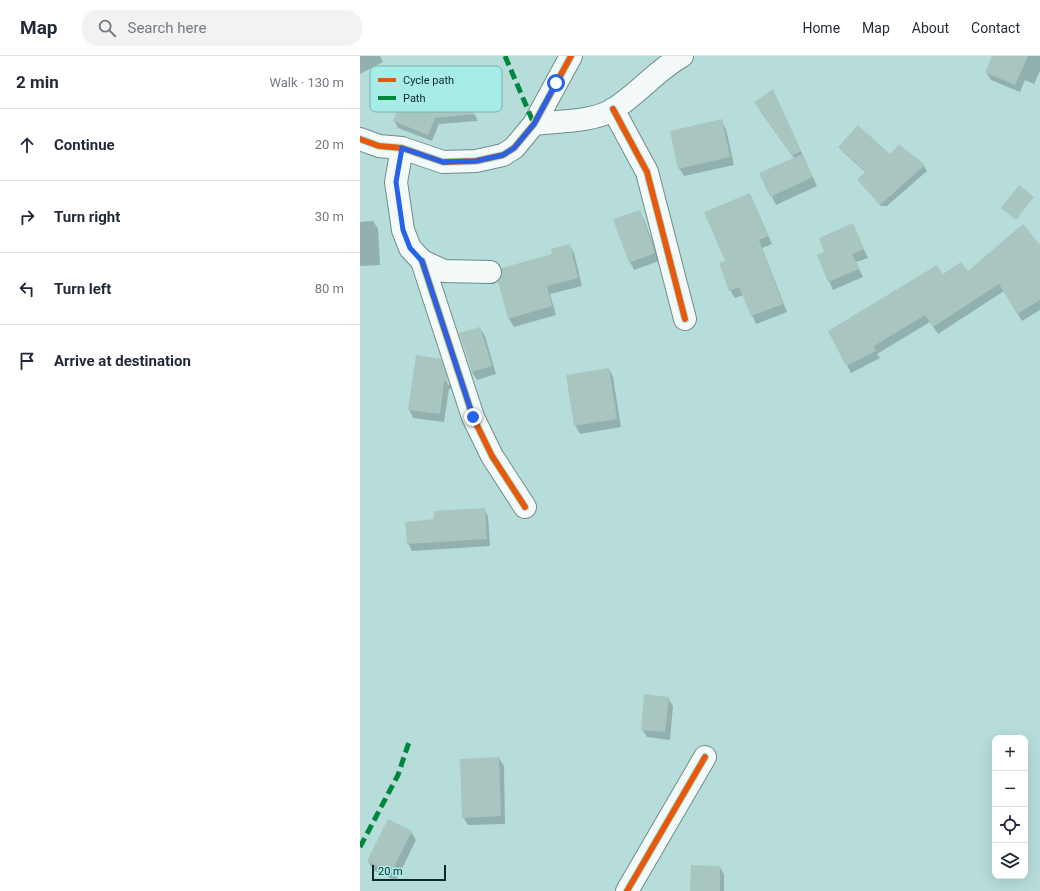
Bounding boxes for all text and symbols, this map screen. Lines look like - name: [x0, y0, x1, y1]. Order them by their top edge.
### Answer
- search box: [82, 10, 362, 46]
- text: Map: [20, 16, 58, 39]
- icon: search: [96, 17, 118, 39]
- text: Search here: [128, 19, 206, 37]
- text: Home: [802, 20, 840, 36]
- text: Map: [862, 20, 890, 36]
- text: About: [912, 20, 949, 36]
- text: Contact: [971, 20, 1020, 36]
- legend: [370, 66, 502, 112]
- text: 2 min: [16, 72, 59, 92]
- text: Cycle path: [403, 74, 454, 87]
- route start: [547, 74, 565, 92]
- text: Walk · 130 m: [269, 75, 344, 90]
- text: Path: [403, 92, 426, 105]
- icon: ahead: [16, 134, 38, 156]
- text: Continue: [54, 136, 115, 154]
- text: 20 m: [315, 137, 344, 152]
- icon: right: [16, 206, 38, 228]
- text: Turn right: [54, 208, 120, 226]
- text: 30 m: [315, 209, 344, 224]
- icon: left: [16, 278, 38, 300]
- text: Turn left: [54, 280, 111, 298]
- text: 80 m: [315, 281, 344, 296]
- icon: arrive: [16, 350, 38, 372]
- text: Arrive at destination: [54, 352, 191, 370]
- route end: [464, 408, 482, 426]
- map controls: [992, 735, 1028, 879]
- button: +: [992, 735, 1028, 771]
- button: −: [992, 771, 1028, 807]
- button: locate: [992, 807, 1028, 843]
- button: layers: [992, 843, 1028, 879]
- scale bar: [372, 863, 446, 882]
- text: 20 m: [378, 865, 403, 878]

